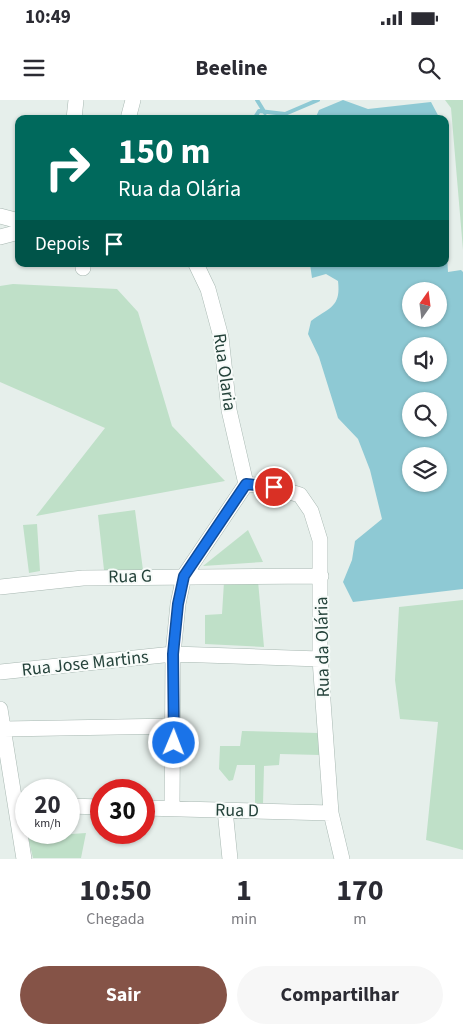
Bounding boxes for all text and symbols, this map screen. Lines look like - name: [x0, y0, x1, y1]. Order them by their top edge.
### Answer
- text: 10:49: [25, 4, 71, 31]
- text: Beeline: [195, 52, 268, 84]
- icon: menu: [20, 54, 48, 82]
- icon: search: [415, 54, 443, 82]
- text: 150 m: [118, 127, 210, 177]
- icon: right: [35, 135, 100, 200]
- text: Rua da Olária: [118, 173, 241, 205]
- icon: arrive: [100, 230, 128, 258]
- text: Depois: [35, 231, 90, 258]
- north arrow: [402, 282, 448, 328]
- map controls: [402, 282, 447, 492]
- street label: Rua Olaria: [207, 332, 242, 412]
- button: sound: [402, 337, 447, 382]
- button: search: [402, 392, 447, 437]
- button: layers: [402, 447, 447, 492]
- pin: [253, 466, 295, 508]
- icon: arrive: [260, 473, 288, 501]
- street label: Rua G: [108, 564, 152, 589]
- street label: Rua da Olária: [309, 596, 336, 698]
- street label: Rua Jose Martins: [20, 644, 150, 683]
- position arrow: [147, 716, 199, 768]
- speed limit sign: 30: [90, 779, 155, 844]
- text: 20: [34, 787, 61, 823]
- street label: Rua D: [215, 798, 259, 823]
- text: km/h: [34, 815, 61, 832]
- text: 10:50: [79, 869, 152, 912]
- text: 1: [236, 869, 252, 912]
- text: 170: [336, 869, 384, 912]
- text: Chegada: [86, 908, 145, 930]
- text: min: [231, 908, 257, 930]
- text: m: [353, 908, 367, 930]
- button: Sair: [20, 966, 227, 1024]
- button: Compartilhar: [237, 966, 443, 1024]

